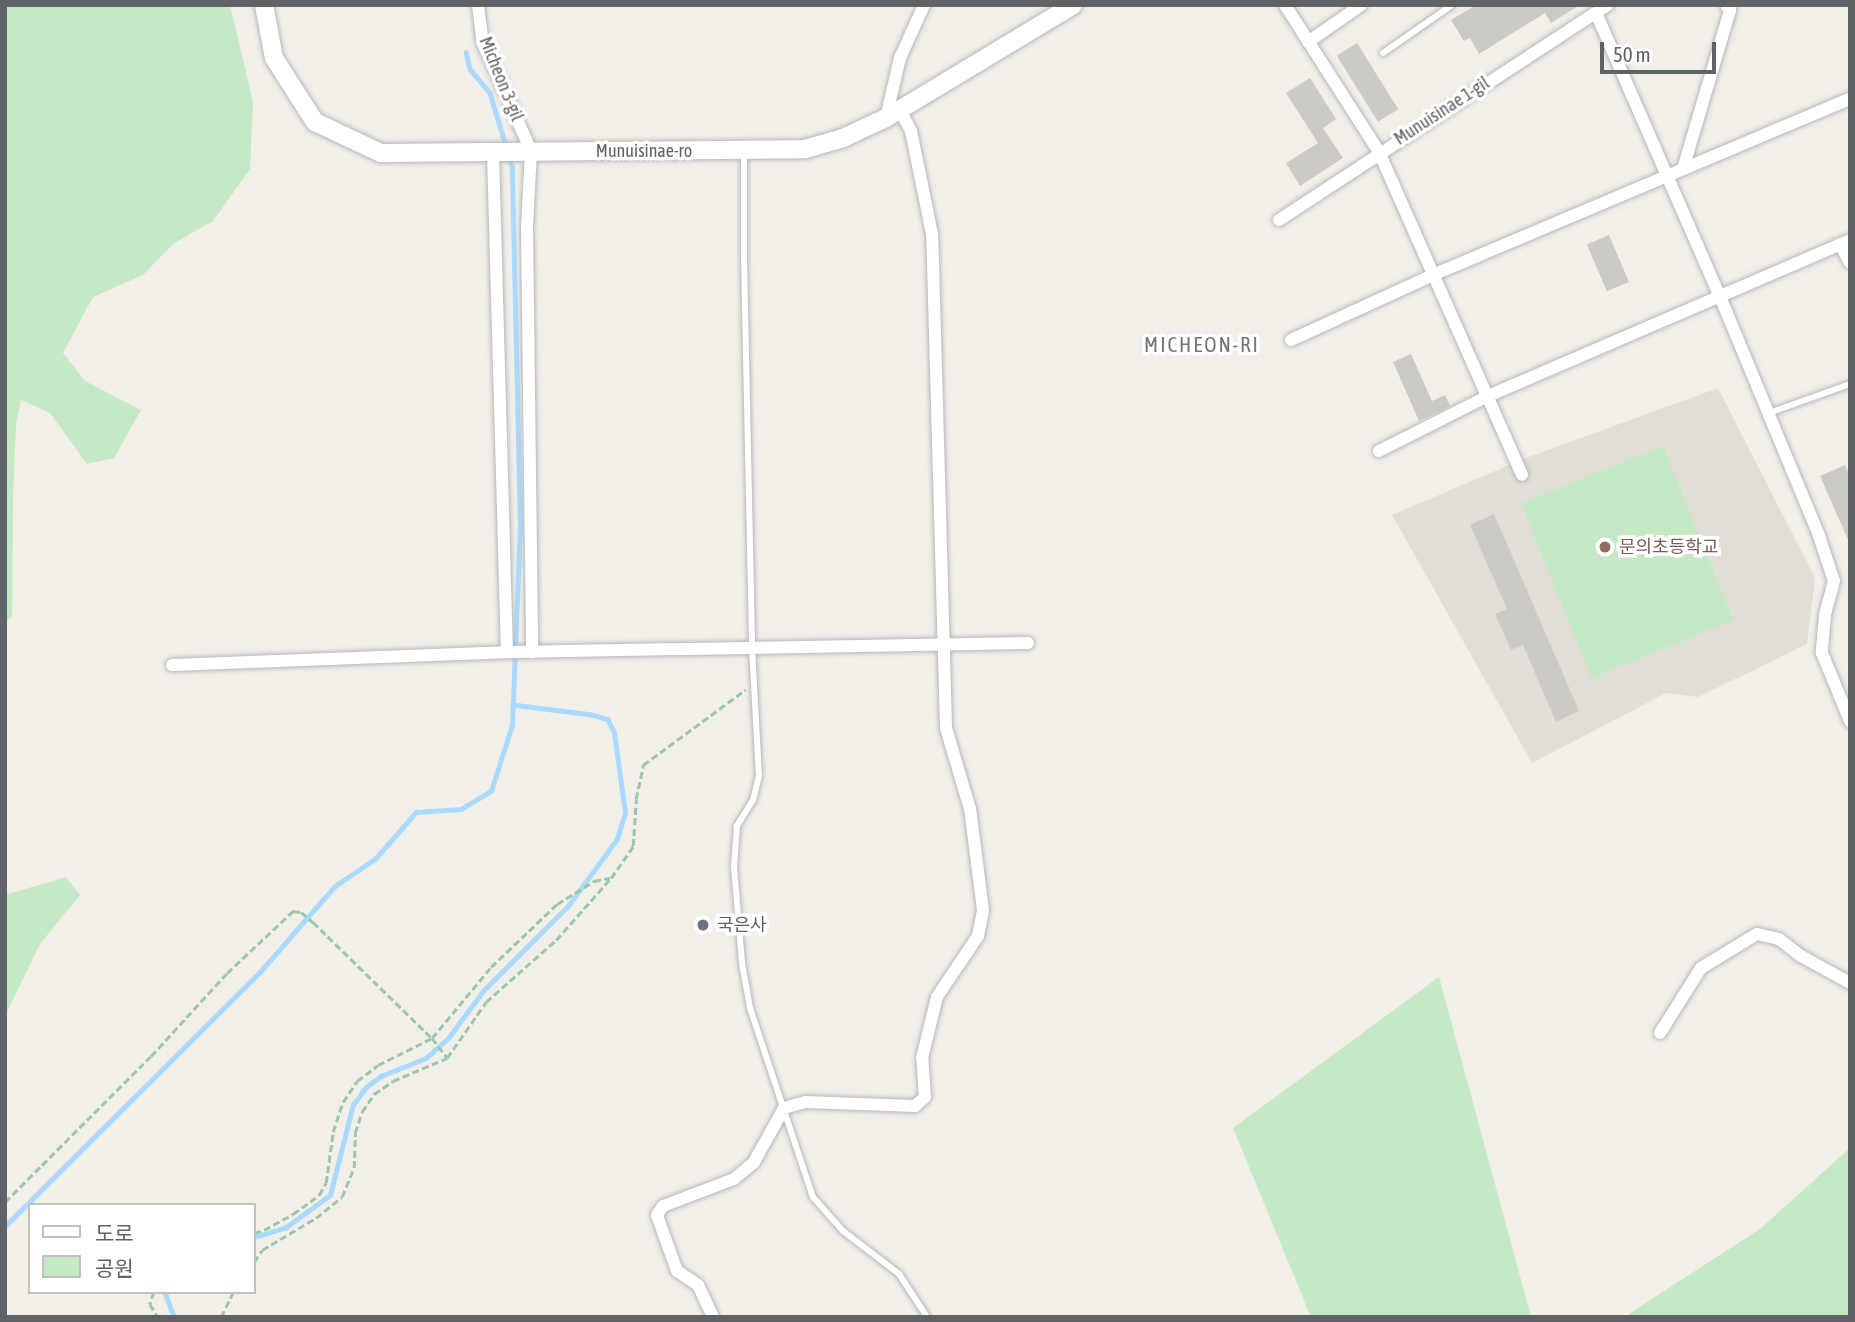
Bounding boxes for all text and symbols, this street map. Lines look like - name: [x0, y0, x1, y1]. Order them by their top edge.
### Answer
- scale bar: [1603, 28, 1718, 72]
- street label: Micheon 3-gil: [474, 34, 528, 124]
- text: 50 m: [1613, 42, 1651, 66]
- street label: Munuisinae 1-gil: [1390, 72, 1494, 150]
- street label: Munuisinae-ro: [596, 140, 692, 162]
- district label: MICHEON-RI: [1145, 331, 1259, 357]
- place label: 문의초등학교: [1619, 536, 1718, 558]
- marker: 문의초등학교: [1597, 539, 1613, 555]
- place label: 국은사: [717, 914, 767, 936]
- marker: 국은사: [695, 917, 711, 933]
- legend: [28, 1203, 256, 1294]
- text: 도로: [95, 1221, 134, 1245]
- text: 공원: [95, 1256, 134, 1280]

